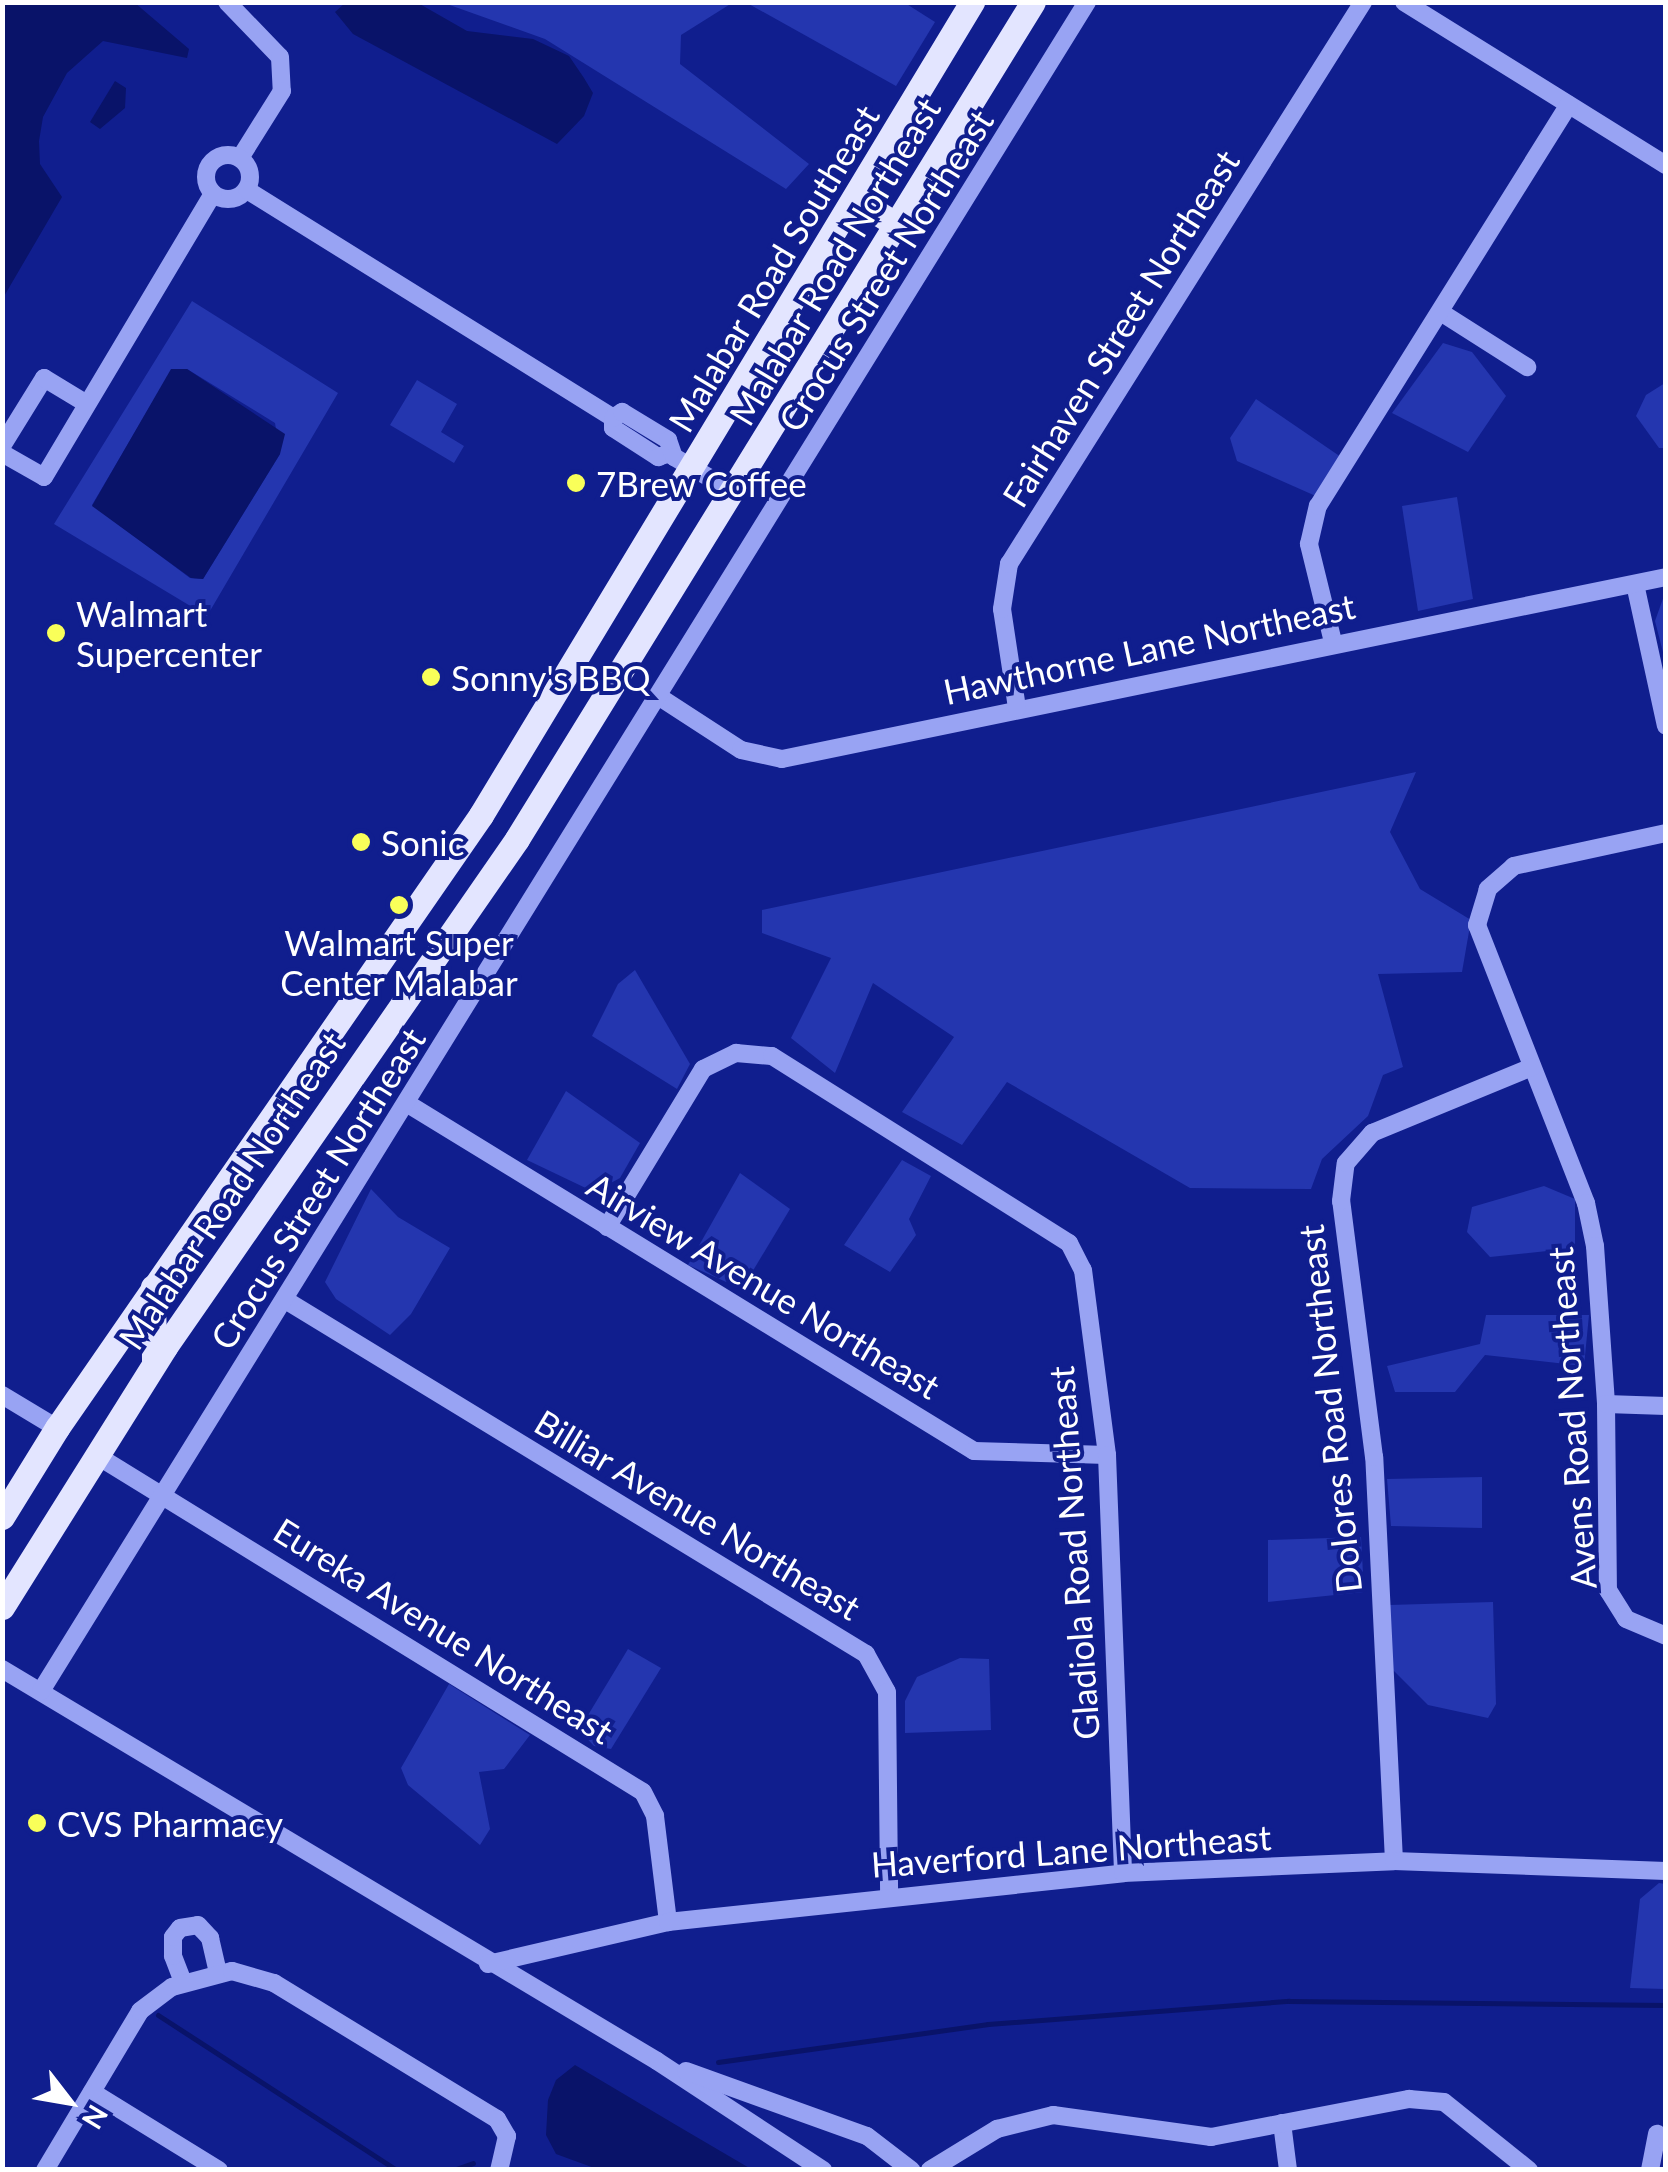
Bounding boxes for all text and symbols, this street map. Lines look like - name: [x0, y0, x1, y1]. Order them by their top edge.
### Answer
- street label: Malabar Road Northeast: [720, 90, 948, 432]
- street label: Malabar Road Southeast: [659, 97, 887, 439]
- street label: Crocus Street Northeast: [769, 102, 1001, 438]
- street label: Fairhaven Street Northeast: [993, 142, 1247, 514]
- place label: 7Brew Coffee: [596, 462, 807, 504]
- marker: 7Brew Coffee: [565, 472, 587, 494]
- street label: Hawthorne Lane Northeast: [940, 584, 1358, 712]
- place label: Walmart Supercenter: [76, 592, 262, 674]
- marker: Walmart Supercenter: [45, 622, 67, 644]
- place label: Sonny's BBQ: [451, 656, 651, 698]
- marker: Sonny's BBQ: [420, 666, 442, 688]
- place label: Sonic: [381, 821, 464, 863]
- marker: Sonic: [350, 831, 372, 853]
- marker: Walmart Super Center Malabar: [388, 894, 410, 916]
- place label: Walmart Super Center Malabar: [280, 921, 518, 1003]
- street label: Crocus Street Northeast: [201, 1020, 433, 1356]
- street label: Malabar Road Northeast: [109, 1023, 353, 1357]
- street label: Airview Avenue Northeast: [580, 1163, 948, 1407]
- street label: Dolores Road Northeast: [1289, 1223, 1369, 1595]
- street label: Avens Road Northeast: [1538, 1245, 1604, 1591]
- street label: Gladiola Road Northeast: [1039, 1365, 1107, 1741]
- street label: Billiar Avenue Northeast: [527, 1400, 869, 1628]
- street label: Eureka Avenue Northeast: [266, 1508, 622, 1752]
- place label: CVS Pharmacy: [57, 1802, 283, 1844]
- marker: CVS Pharmacy: [26, 1812, 48, 1834]
- street label: Haverford Lane Northeast: [870, 1815, 1272, 1885]
- north arrow: [20, 2052, 120, 2152]
- text: N: [76, 2099, 116, 2135]

